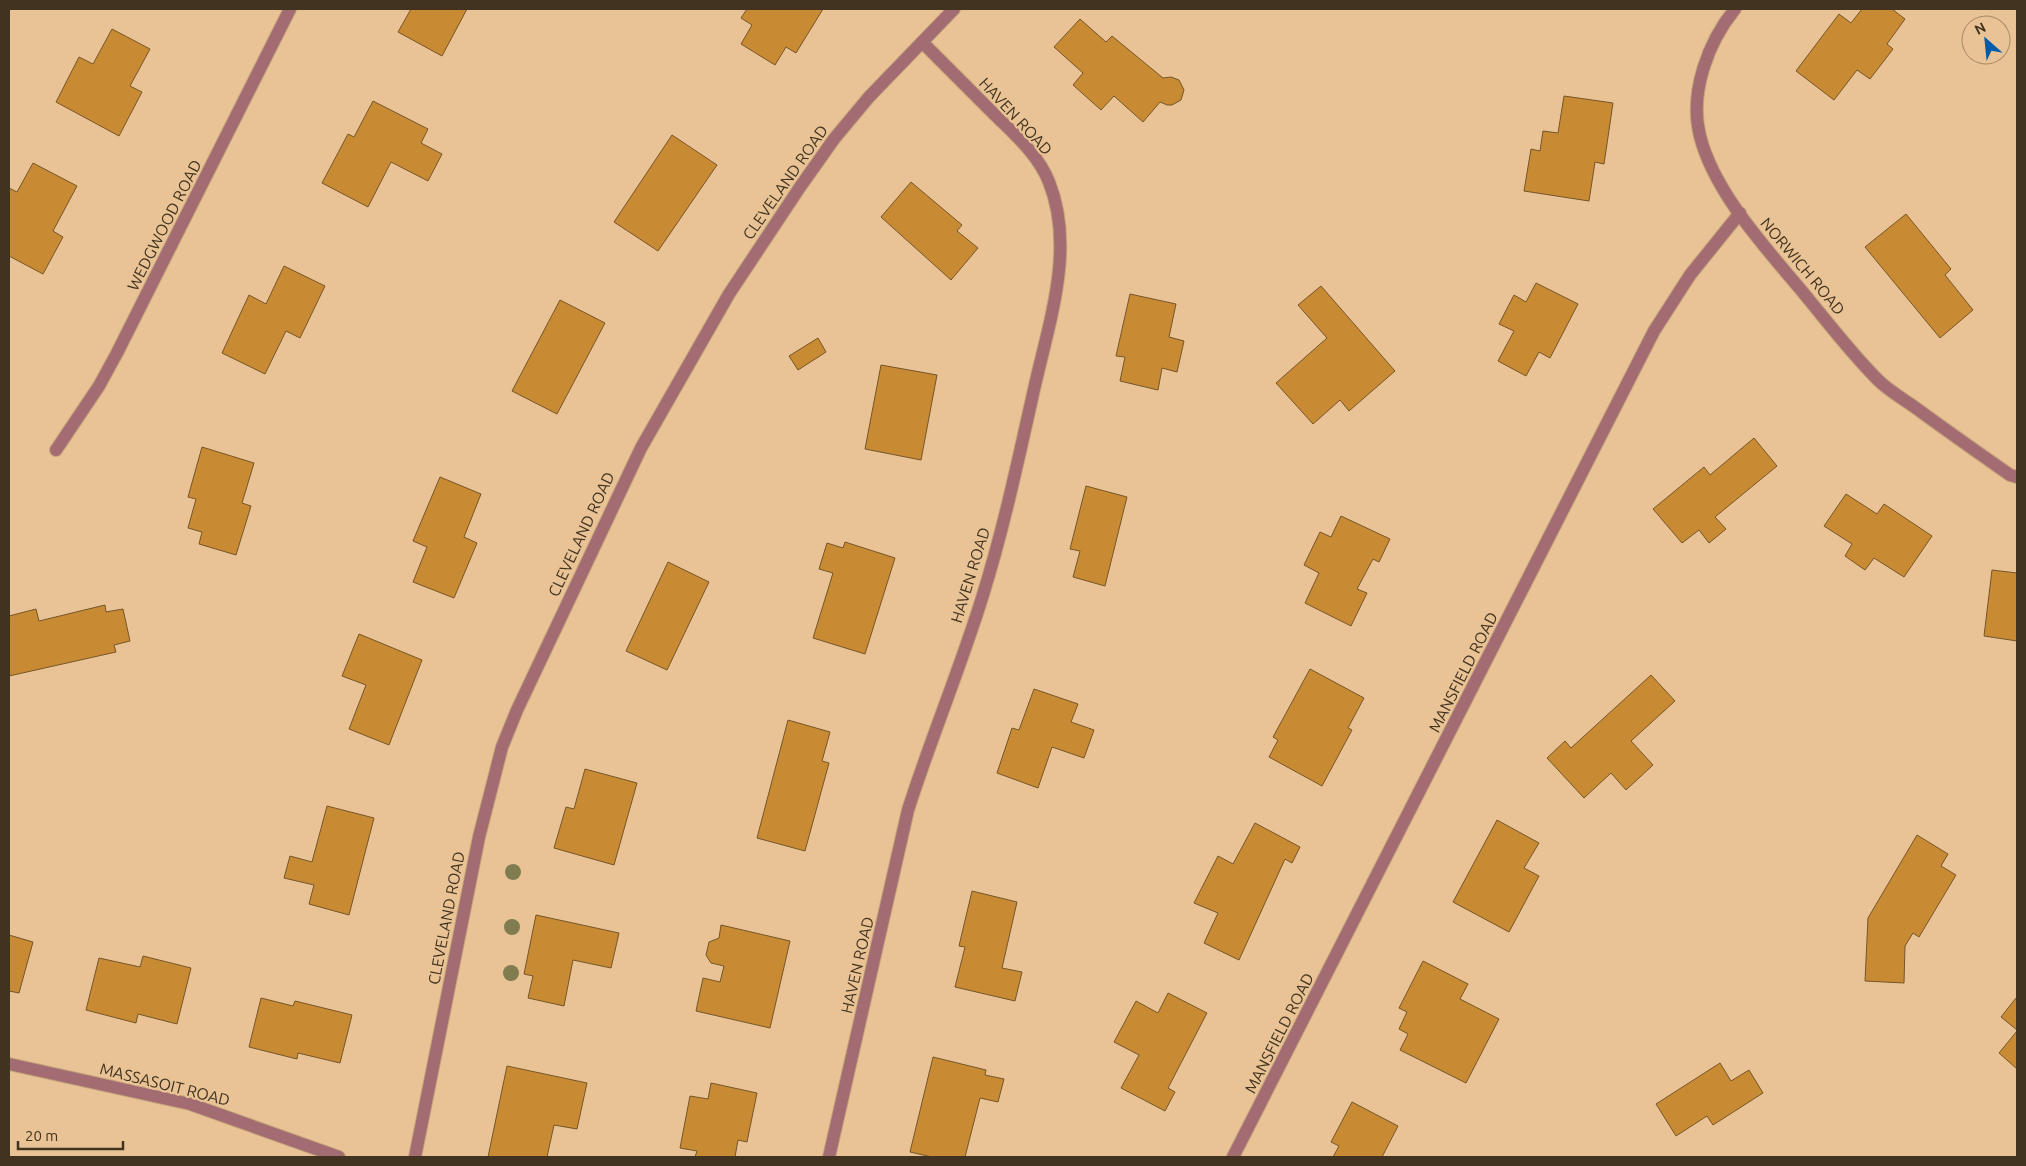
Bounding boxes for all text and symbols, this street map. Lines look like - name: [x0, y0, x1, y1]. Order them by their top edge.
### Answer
- north arrow: [1961, 15, 2011, 65]
- text: N: [1972, 19, 1988, 38]
- street label: HAVEN ROAD: [976, 74, 1056, 158]
- street label: CLEVELAND ROAD: [739, 121, 831, 243]
- street label: WEDGWOOD ROAD: [123, 157, 205, 293]
- street label: NORWICH ROAD: [1757, 214, 1849, 318]
- street label: CLEVELAND ROAD: [544, 469, 618, 599]
- street label: HAVEN ROAD: [947, 525, 993, 625]
- street label: MANSFIELD ROAD: [1425, 609, 1501, 735]
- street label: CLEVELAND ROAD: [424, 850, 468, 986]
- street label: HAVEN ROAD: [837, 915, 877, 1015]
- street label: MANSFIELD ROAD: [1241, 970, 1317, 1096]
- street label: MASSASOIT ROAD: [98, 1059, 232, 1109]
- scale bar: [18, 1118, 122, 1150]
- text: 20 m: [25, 1127, 58, 1144]

